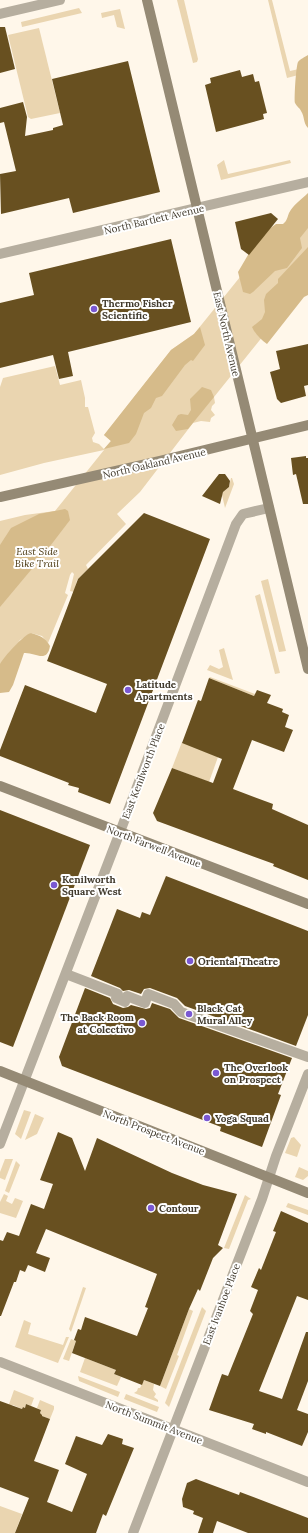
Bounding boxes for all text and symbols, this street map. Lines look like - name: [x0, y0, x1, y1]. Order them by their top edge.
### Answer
- street label: North Bartlett Avenue: [103, 202, 206, 237]
- street label: East North Avenue: [210, 290, 243, 378]
- place label: Thermo Fisher Scientific: [102, 297, 173, 322]
- marker: Thermo Fisher Scientific: [89, 304, 99, 314]
- street label: North Oakland Avenue: [101, 445, 207, 482]
- park label: East Side Bike Trail: [15, 545, 59, 570]
- place label: Latitude Apartments: [136, 678, 193, 703]
- marker: Latitude Apartments: [123, 685, 133, 695]
- street label: East Kenilworth Place: [119, 721, 168, 821]
- street label: North Farwell Avenue: [105, 822, 203, 871]
- place label: Kenilworth Square West: [62, 873, 123, 898]
- marker: Kenilworth Square West: [49, 880, 59, 890]
- place label: Oriental Theatre: [198, 955, 279, 968]
- marker: Oriental Theatre: [185, 956, 195, 966]
- place label: Black Cat Mural Alley: [197, 1002, 253, 1027]
- marker: Black Cat Mural Alley: [184, 1009, 194, 1019]
- place label: The Back Room at Colectivo: [60, 1011, 135, 1036]
- marker: The Back Room at Colectivo: [137, 1018, 147, 1028]
- place label: The Overlook on Prospect: [224, 1061, 288, 1086]
- marker: The Overlook on Prospect: [211, 1068, 221, 1078]
- street label: North Prospect Avenue: [101, 1107, 207, 1158]
- place label: Yoga Squad: [215, 1112, 269, 1125]
- marker: Yoga Squad: [202, 1113, 212, 1123]
- place label: Contour: [159, 1202, 199, 1215]
- marker: Contour: [146, 1203, 156, 1213]
- street label: East Ivanhoe Place: [200, 1261, 243, 1347]
- street label: North Summit Avenue: [103, 1398, 205, 1447]

